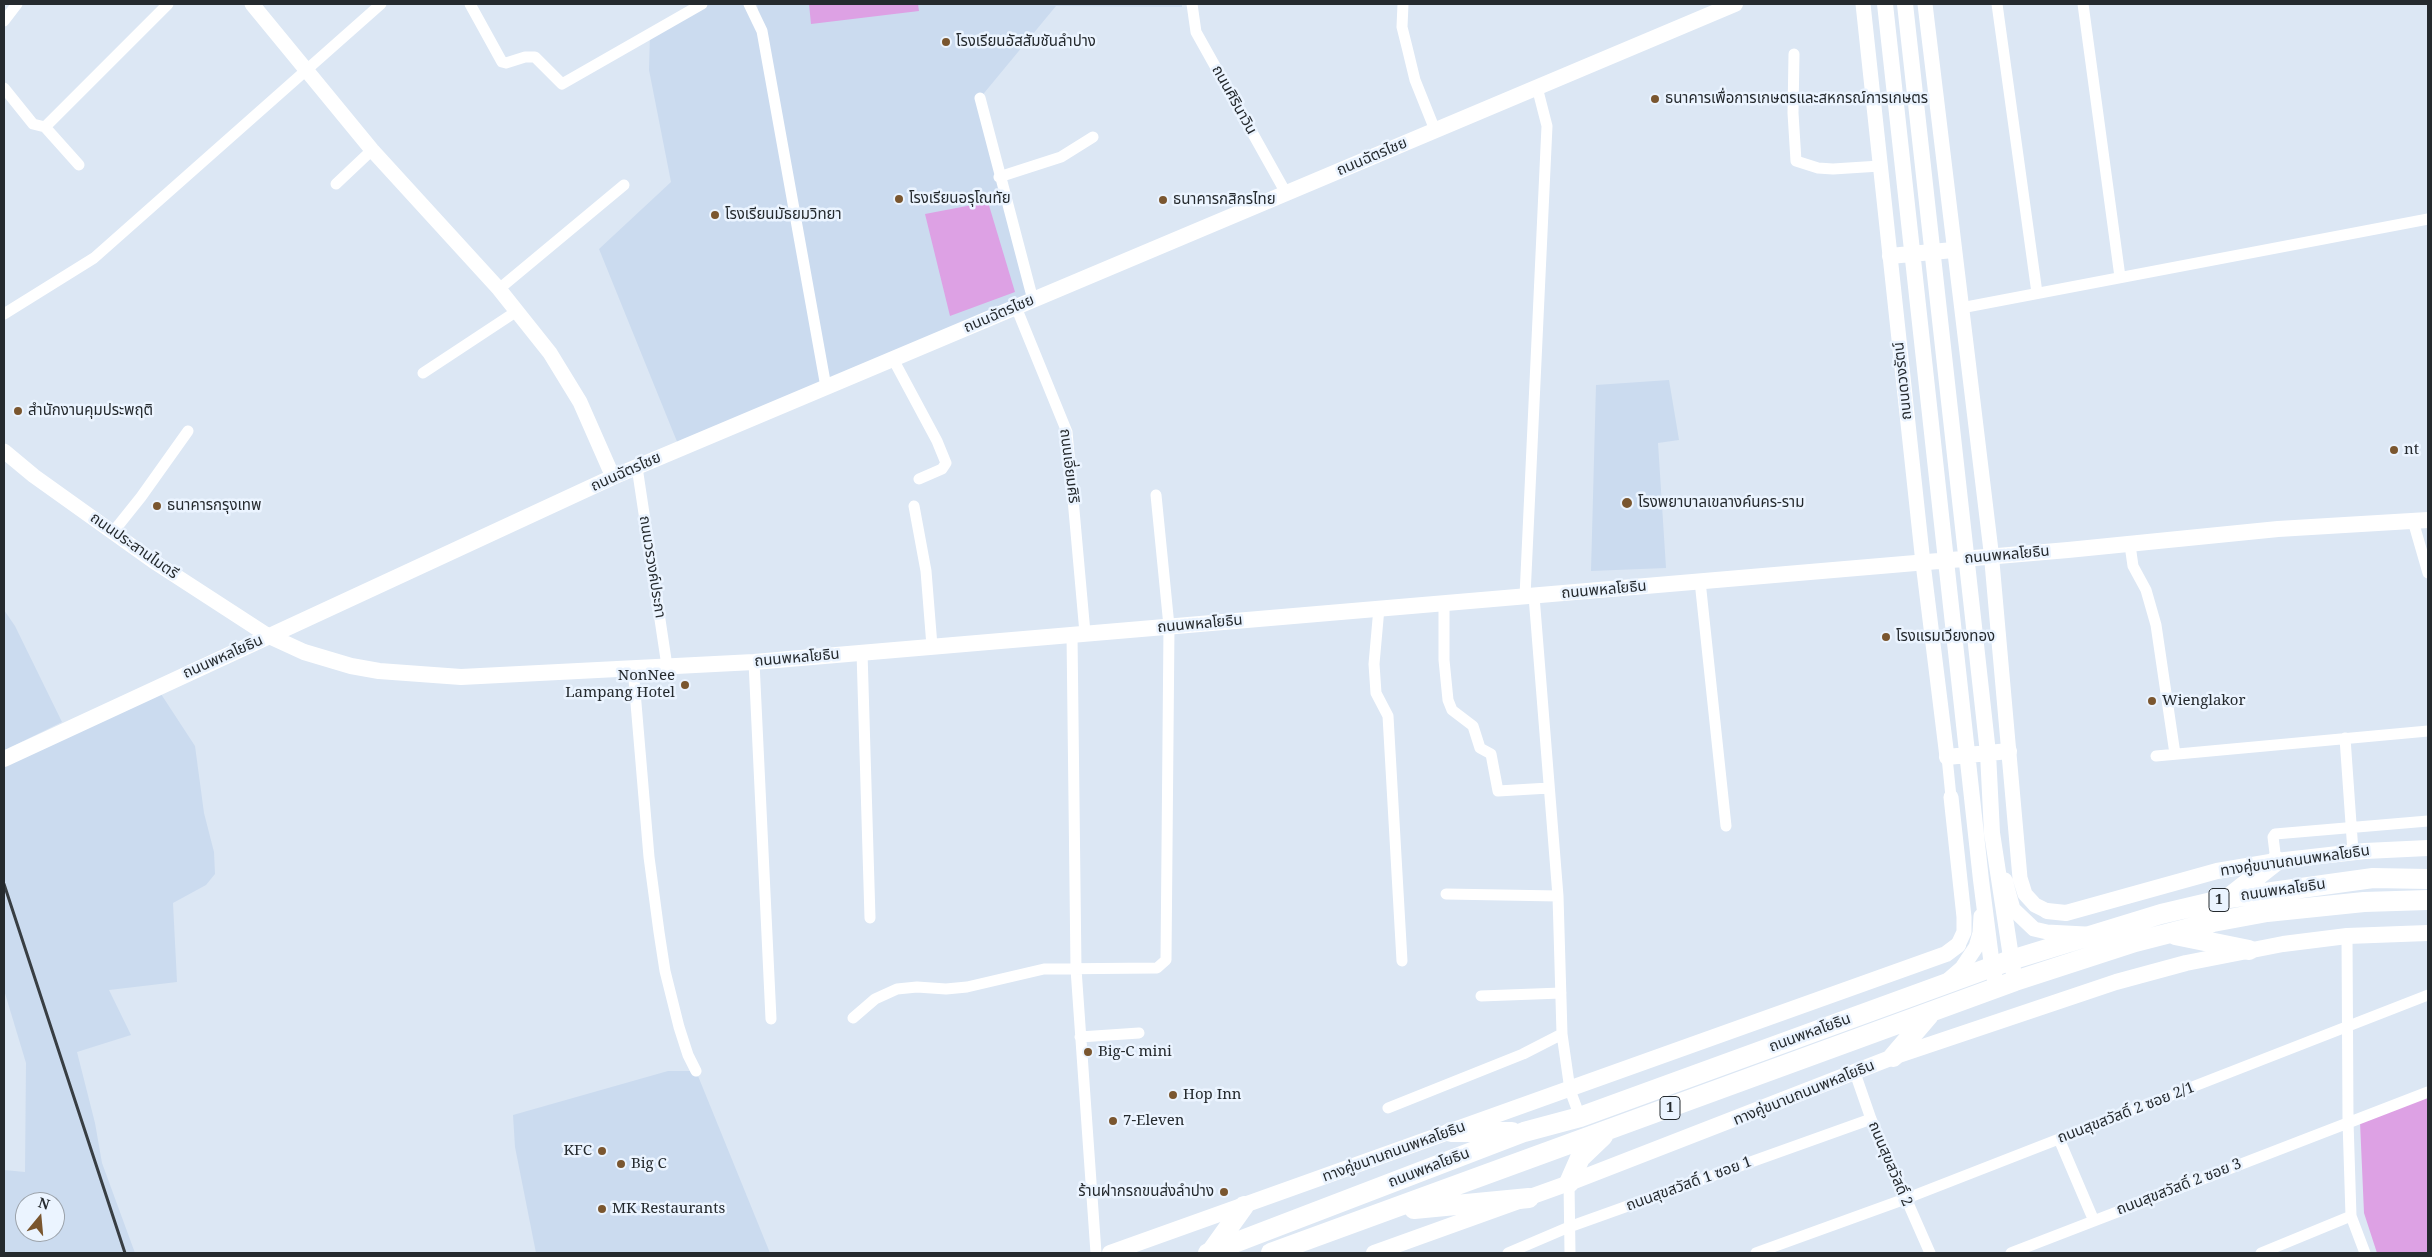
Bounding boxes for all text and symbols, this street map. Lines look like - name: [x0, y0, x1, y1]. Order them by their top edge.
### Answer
- place label: โรงเรียนอัสสัมชันลำปาง: [956, 33, 1096, 51]
- marker: โรงเรียนอัสสัมชันลำปาง: [940, 36, 952, 48]
- street label: ถนนศิรินาวิน: [1208, 62, 1260, 138]
- place label: ธนาคารเพื่อการเกษตรและสหกรณ์การเกษตร: [1665, 90, 1928, 108]
- marker: ธนาคารเพื่อการเกษตรและสหกรณ์การเกษตร: [1649, 93, 1661, 105]
- street label: ถนนฉัตรไชย: [1334, 134, 1410, 180]
- place label: โรงเรียนอรุโณทัย: [909, 190, 1011, 208]
- place label: ธนาคารกสิกรไทย: [1173, 191, 1276, 209]
- marker: โรงเรียนอรุโณทัย: [893, 193, 905, 205]
- marker: ธนาคารกสิกรไทย: [1157, 194, 1169, 206]
- place label: โรงเรียนมัธยมวิทยา: [725, 206, 842, 224]
- marker: โรงเรียนมัธยมวิทยา: [709, 209, 721, 221]
- street label: ถนนฉัตรไชย: [961, 291, 1037, 337]
- street label: ถนนดวงรัตน์: [1890, 341, 1916, 421]
- place label: สำนักงานคุมประพฤติ: [28, 402, 153, 420]
- marker: สำนักงานคุมประพฤติ: [12, 405, 24, 417]
- street label: ถนนเอี่ยมศิริ: [1055, 428, 1083, 504]
- place label: nt: [2404, 441, 2419, 459]
- marker: nt: [2388, 444, 2400, 456]
- street label: ถนนฉัตรไชย: [588, 449, 664, 495]
- place label: โรงพยาบาลเขลางค์นคร-ราม: [1638, 494, 1804, 512]
- marker: โรงพยาบาลเขลางค์นคร-ราม: [1620, 496, 1634, 510]
- place label: ธนาคารกรุงเทพ: [167, 497, 261, 515]
- marker: ธนาคารกรุงเทพ: [151, 500, 163, 512]
- street label: ถนนประสานไมตรี: [86, 509, 182, 583]
- street label: ถนนวรวงค์ประภา: [635, 515, 669, 619]
- street label: ถนนพหลโยธิน: [1964, 542, 2050, 568]
- street label: ถนนพหลโยธิน: [1561, 577, 1647, 603]
- street label: ถนนพหลโยธิน: [1157, 611, 1243, 637]
- place label: โรงแรมเวียงทอง: [1896, 628, 1995, 646]
- street label: ถนนพหลโยธิน: [180, 631, 266, 683]
- marker: โรงแรมเวียงทอง: [1880, 631, 1892, 643]
- street label: ถนนพหลโยธิน: [754, 645, 840, 671]
- place label: NonNee Lampang Hotel: [565, 667, 675, 702]
- marker: NonNee Lampang Hotel: [679, 679, 691, 691]
- place label: Wienglakor: [2162, 692, 2246, 710]
- marker: Wienglakor: [2146, 695, 2158, 707]
- street label: ทางคู่ขนานถนนพหลโยธิน: [2219, 842, 2371, 880]
- street label: ถนนพหลโยธิน: [2239, 875, 2327, 905]
- road number: 1: [2209, 888, 2229, 912]
- street label: ถนนพหลโยธิน: [1767, 1010, 1853, 1056]
- place label: Big-C mini: [1098, 1043, 1172, 1061]
- marker: Big-C mini: [1082, 1046, 1094, 1058]
- street label: ทางคู่ขนานถนนพหลโยธิน: [1731, 1056, 1877, 1130]
- street label: ถนนสุขสวัสดิ์ 2 ซอย 2/1: [2055, 1079, 2197, 1147]
- place label: Hop Inn: [1183, 1086, 1242, 1104]
- marker: Hop Inn: [1167, 1089, 1179, 1101]
- road number: 1: [1660, 1096, 1680, 1120]
- place label: 7-Eleven: [1123, 1112, 1184, 1130]
- marker: 7-Eleven: [1107, 1115, 1119, 1127]
- street label: ทางคู่ขนานถนนพหลโยธิน: [1320, 1118, 1468, 1186]
- street label: ถนนสุขสวัสดิ์ 2: [1864, 1119, 1916, 1209]
- place label: KFC: [563, 1142, 592, 1160]
- street label: ถนนพหลโยธิน: [1386, 1144, 1472, 1192]
- marker: KFC: [596, 1145, 608, 1157]
- street label: ถนนสุขสวัสดิ์ 1 ซอย 1: [1624, 1153, 1754, 1215]
- place label: Big C: [631, 1155, 667, 1173]
- street label: ถนนสุขสวัสดิ์ 2 ซอย 3: [2114, 1155, 2244, 1219]
- marker: Big C: [615, 1158, 627, 1170]
- place label: ร้านฝากรถขนส่งลำปาง: [1078, 1183, 1214, 1201]
- marker: ร้านฝากรถขนส่งลำปาง: [1218, 1186, 1230, 1198]
- north arrow: [15, 1192, 65, 1242]
- text: N: [36, 1192, 52, 1214]
- place label: MK Restaurants: [612, 1200, 725, 1218]
- marker: MK Restaurants: [596, 1203, 608, 1215]

